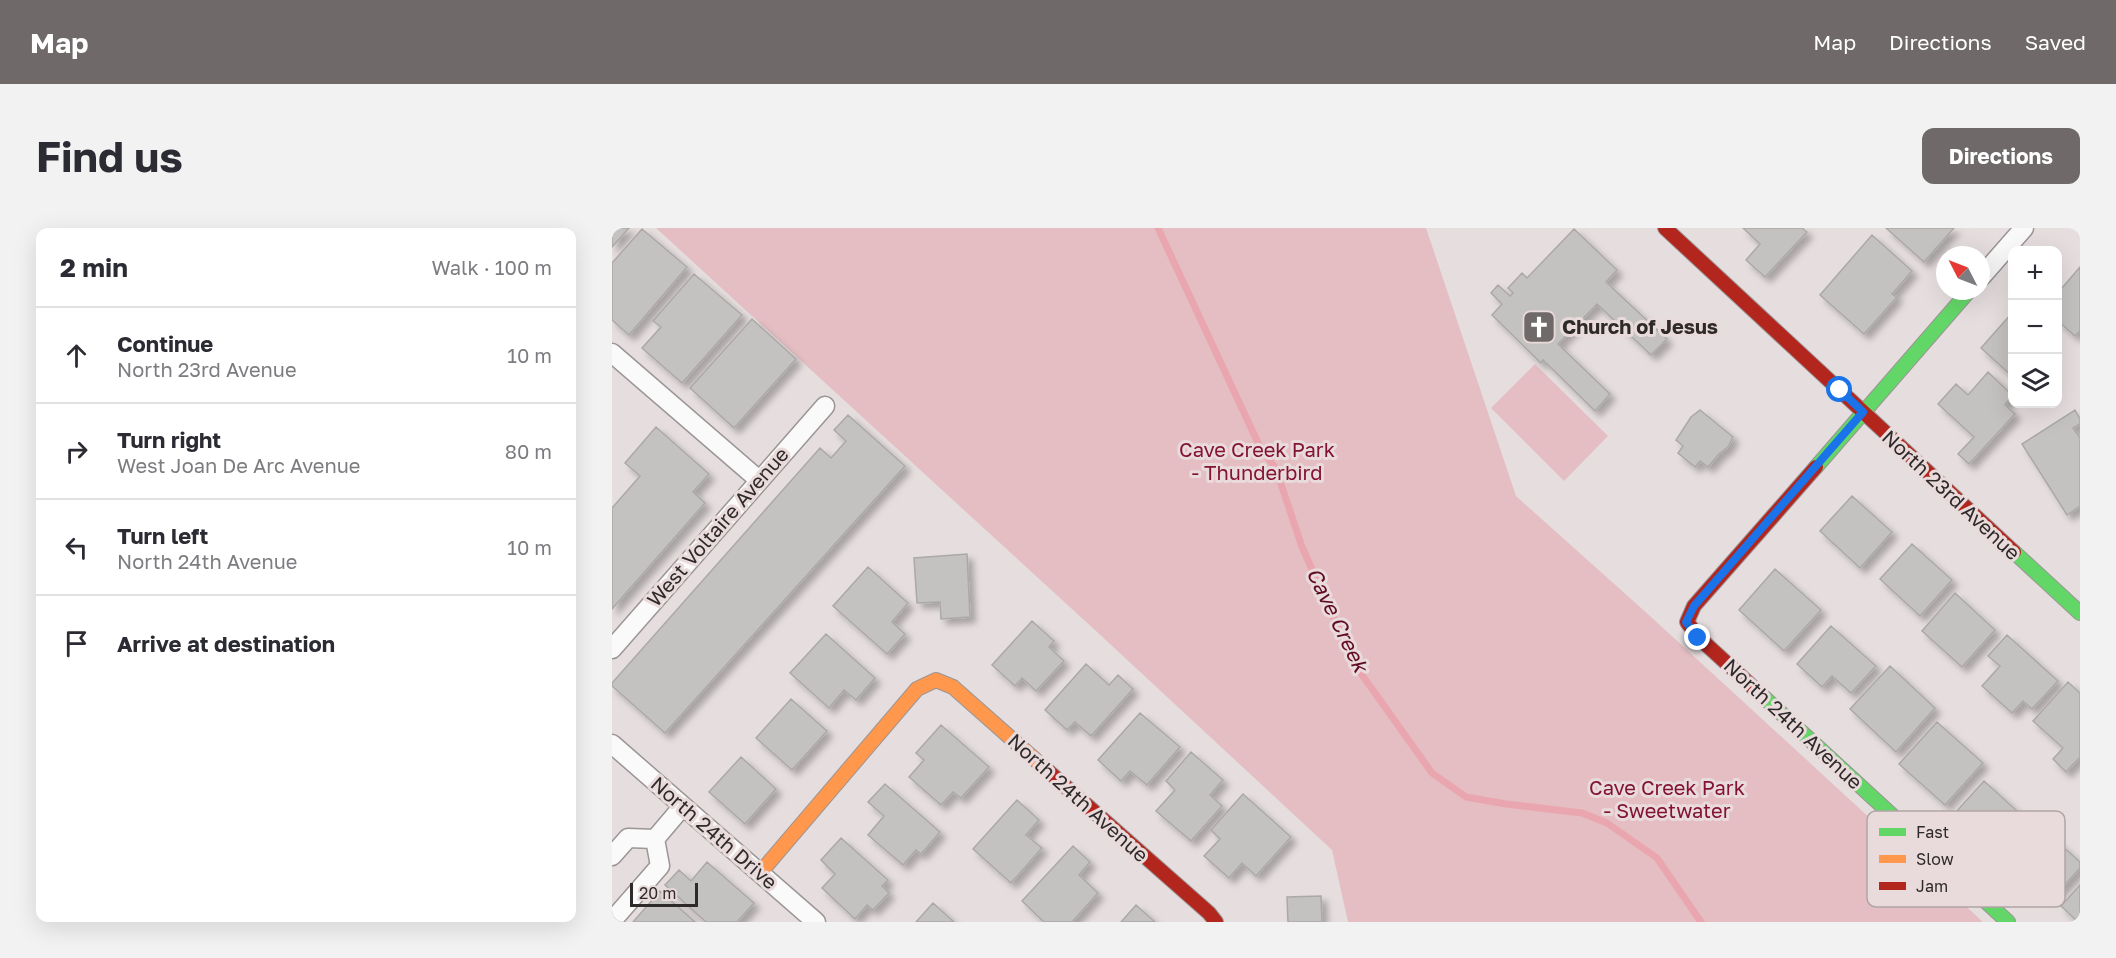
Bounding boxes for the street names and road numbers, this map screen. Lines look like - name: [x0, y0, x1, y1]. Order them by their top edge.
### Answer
- street label: North 23rd Avenue: [1878, 424, 2026, 564]
- street label: West Voltaire Avenue: [642, 442, 793, 611]
- street label: North 24th Avenue: [1720, 653, 1868, 794]
- street label: North 24th Avenue: [1004, 728, 1154, 867]
- street label: North 24th Drive: [647, 771, 783, 894]

